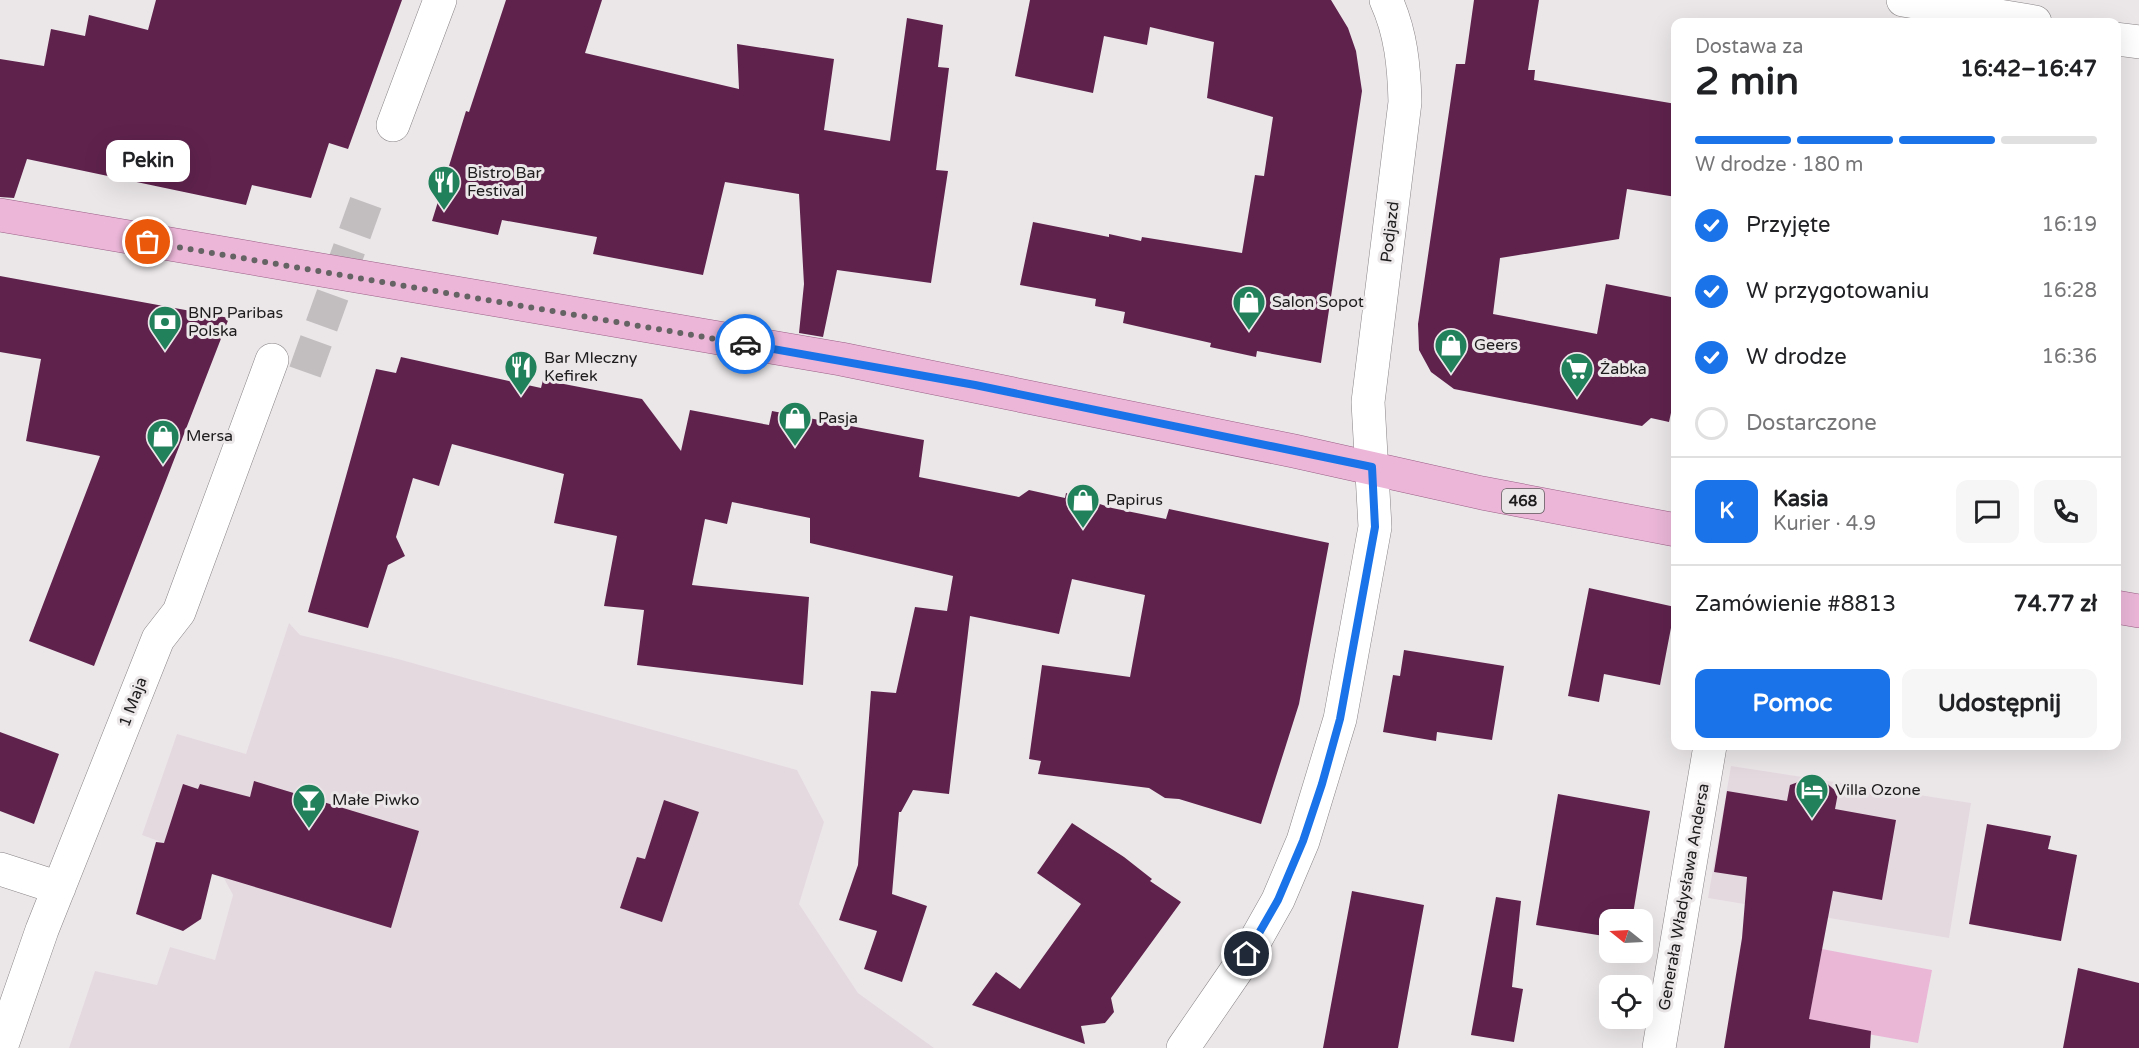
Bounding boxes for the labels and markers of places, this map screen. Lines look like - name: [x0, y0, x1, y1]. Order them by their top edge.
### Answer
- callout: Pekin: [106, 140, 190, 182]
- place label: Bistro Bar Festival: [467, 163, 543, 201]
- restaurant icon: Bistro Bar Festival: [426, 164, 462, 211]
- pin: [122, 216, 173, 267]
- shop icon: Salon Sopot: [1231, 284, 1267, 331]
- place label: Salon Sopot: [1272, 292, 1364, 312]
- place label: BNP Paribas Polska: [188, 303, 283, 341]
- bank icon: BNP Paribas Polska: [147, 304, 183, 351]
- shop icon: Geers: [1433, 327, 1469, 374]
- place label: Geers: [1474, 335, 1518, 355]
- place label: Bar Mleczny Kefirek: [544, 348, 638, 386]
- restaurant icon: Bar Mleczny Kefirek: [503, 349, 539, 396]
- supermarket icon: Żabka: [1559, 351, 1595, 398]
- place label: Żabka: [1600, 359, 1647, 379]
- shop icon: Pasja: [777, 400, 813, 447]
- place label: Pasja: [818, 408, 858, 428]
- shop icon: Mersa: [145, 418, 181, 465]
- place label: Mersa: [186, 426, 233, 446]
- shop icon: Papirus: [1065, 482, 1101, 529]
- place label: Papirus: [1106, 490, 1163, 510]
- hotel icon: Villa Ozone: [1794, 772, 1830, 819]
- place label: Villa Ozone: [1835, 780, 1921, 800]
- bar icon: Małe Piwko: [291, 782, 327, 829]
- place label: Małe Piwko: [332, 790, 419, 810]
- pin: [1221, 928, 1272, 979]

